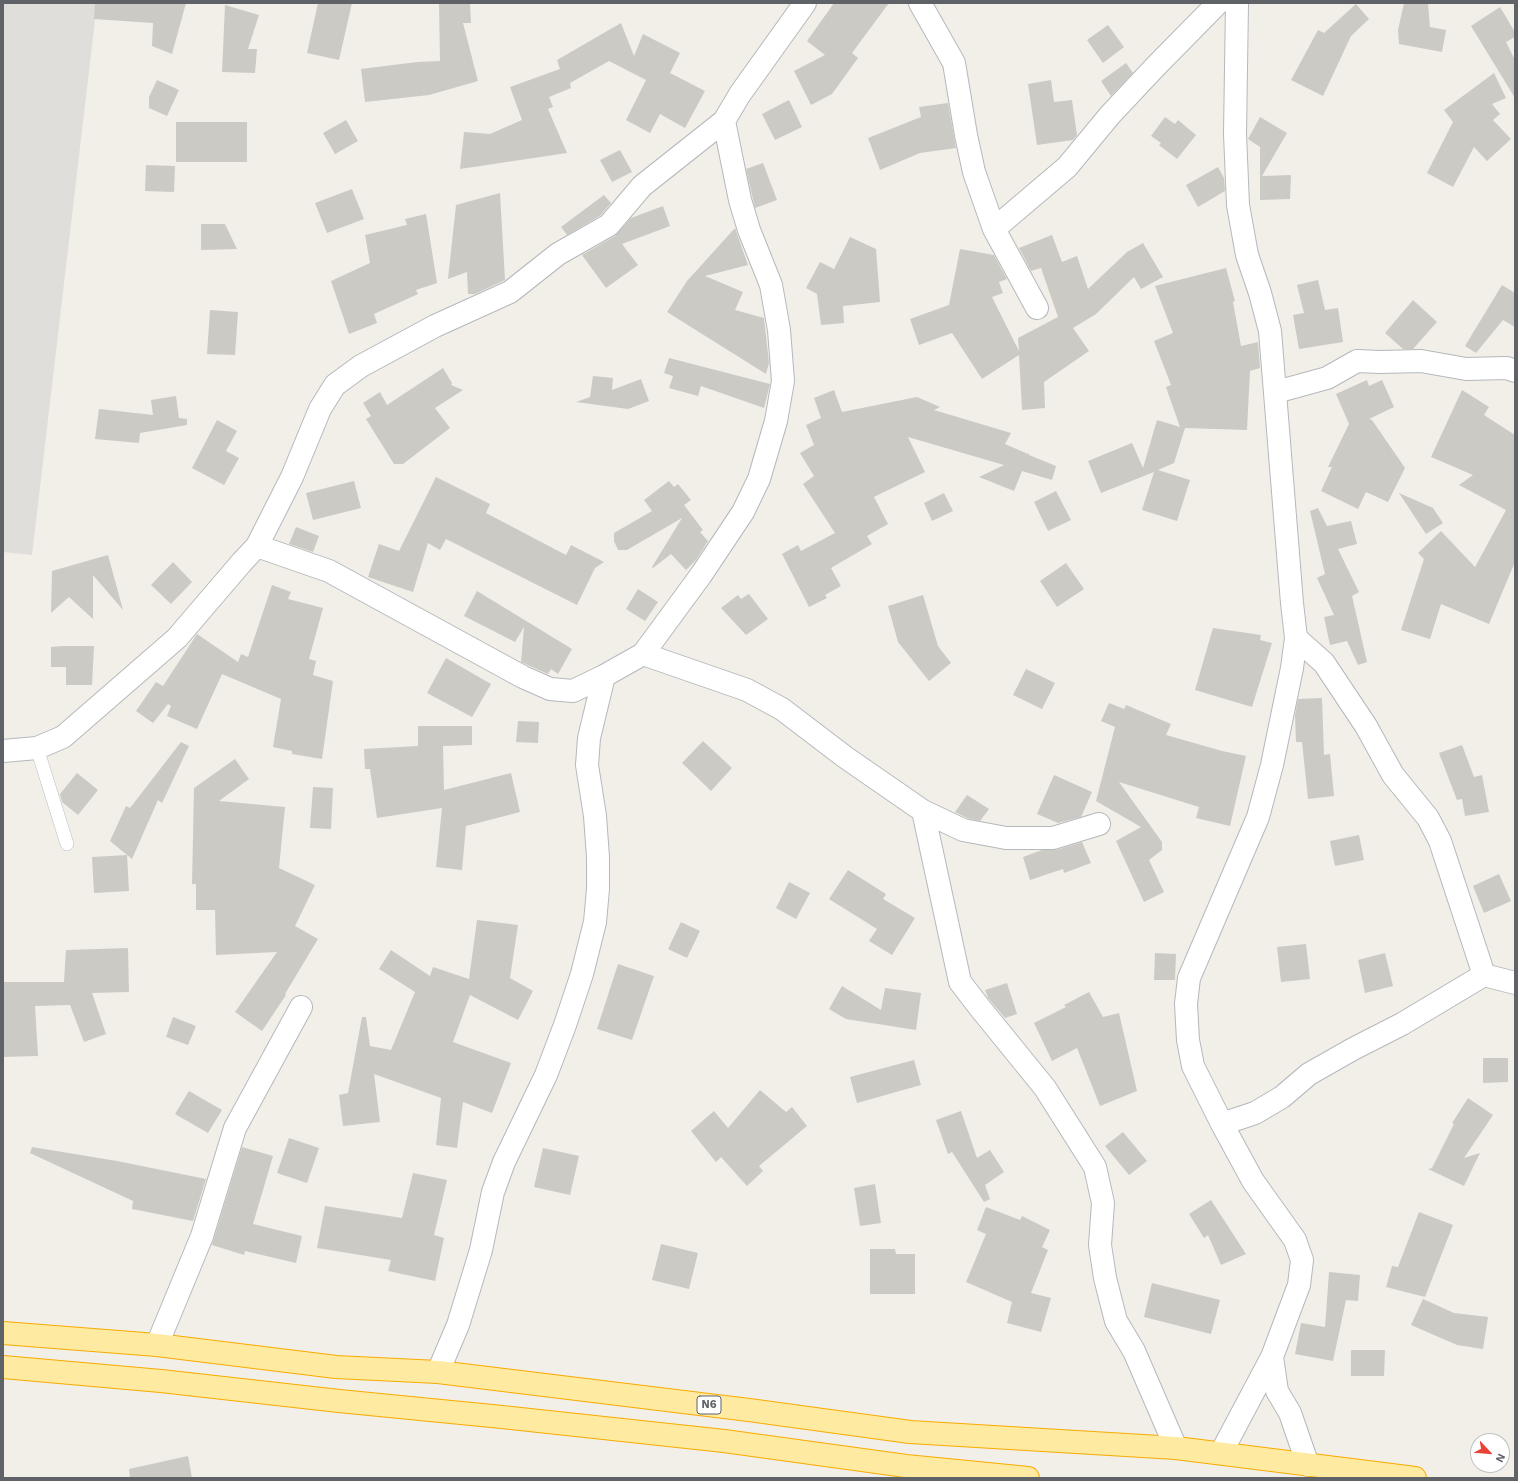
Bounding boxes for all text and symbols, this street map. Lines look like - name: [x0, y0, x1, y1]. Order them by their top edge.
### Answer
- road number: N6: [697, 1396, 721, 1414]
- north arrow: [1470, 1433, 1510, 1473]
- text: N: [1493, 1452, 1508, 1465]

